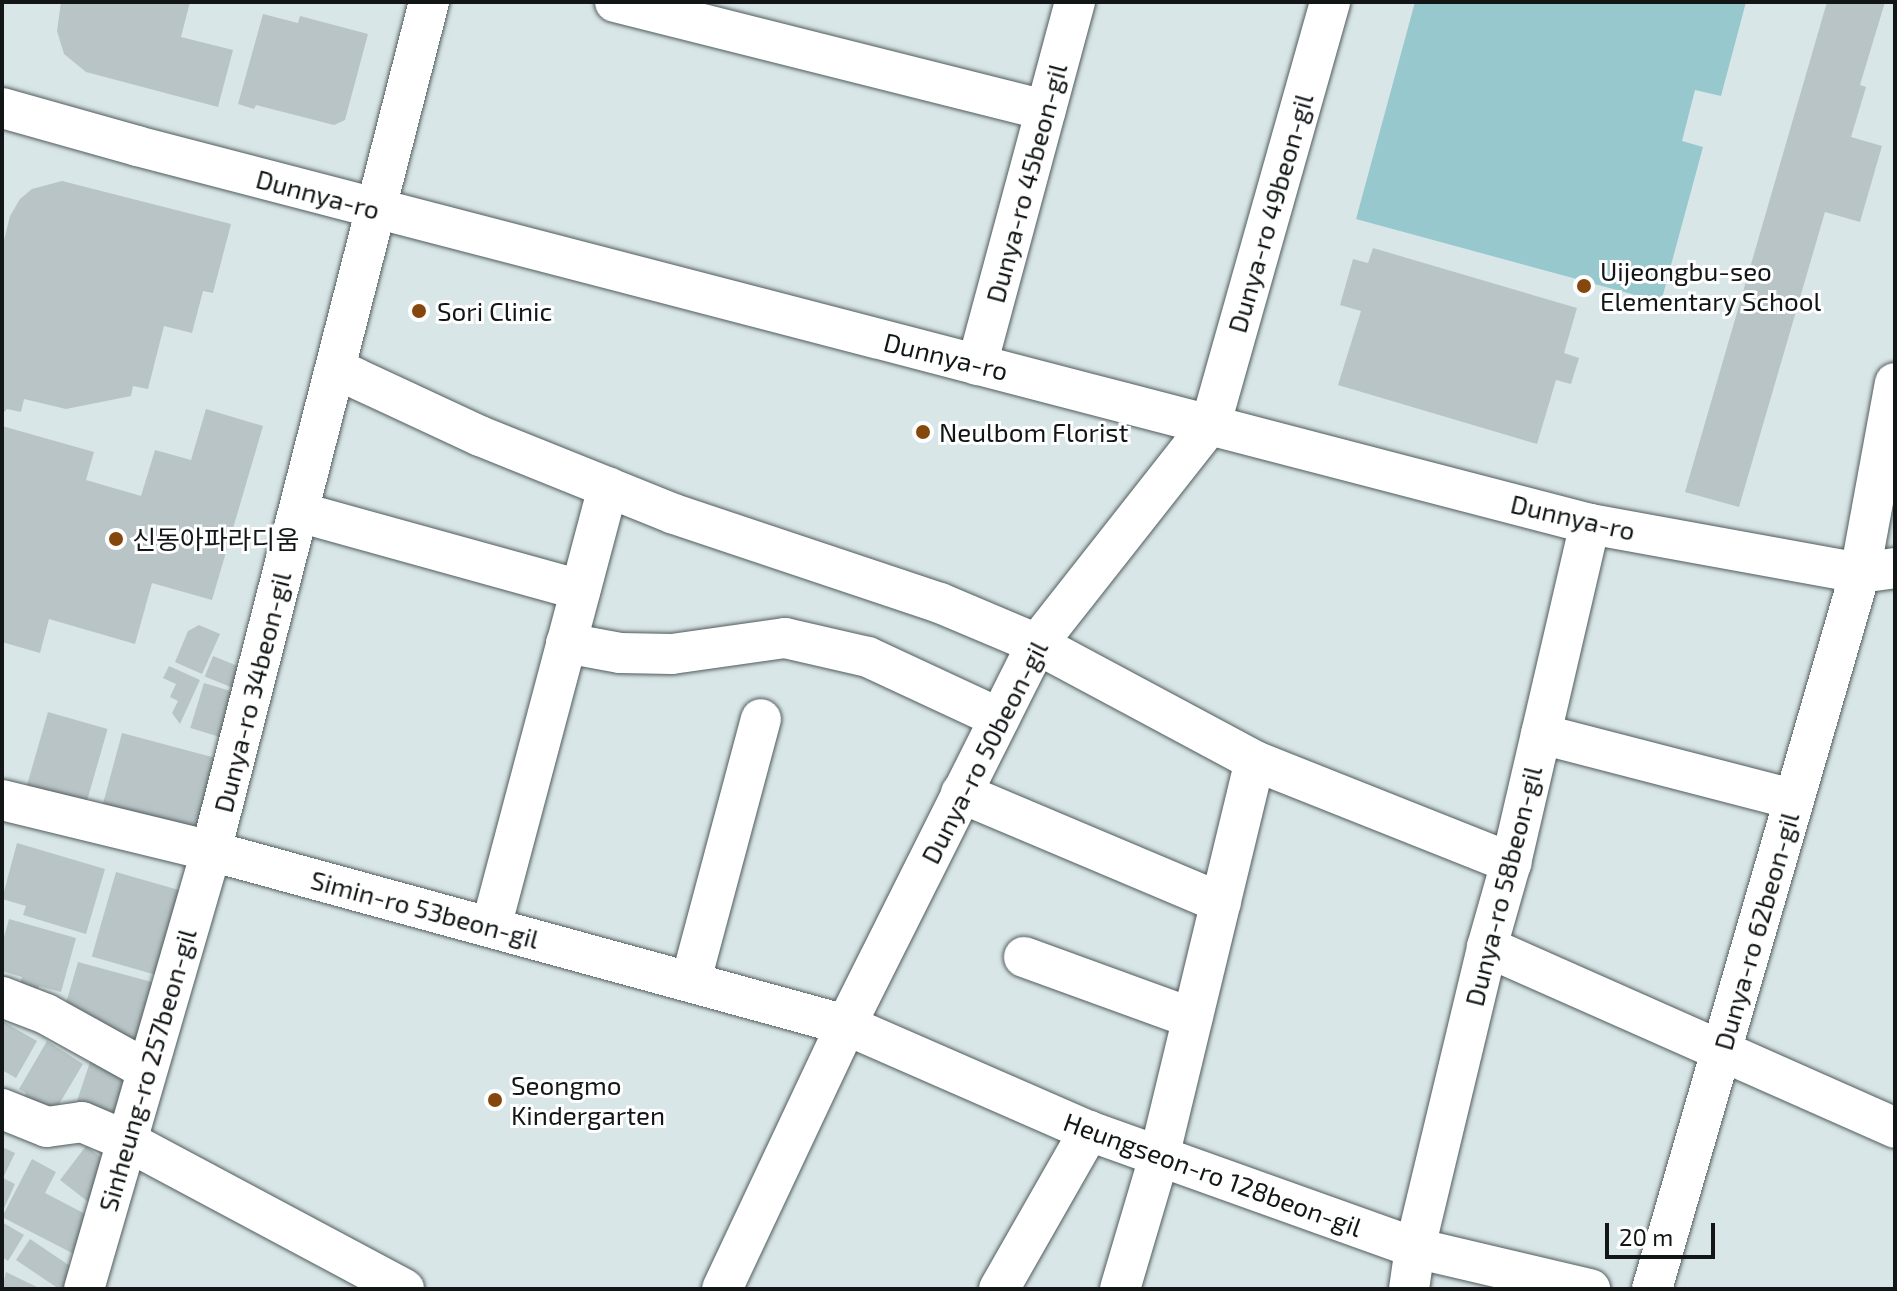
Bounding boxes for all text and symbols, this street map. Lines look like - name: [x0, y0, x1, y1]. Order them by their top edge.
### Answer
- street label: Dunya-ro 45beon-gil: [979, 60, 1073, 306]
- street label: Dunya-ro 49beon-gil: [1221, 90, 1319, 336]
- street label: Dunnya-ro: [253, 163, 383, 225]
- place label: Uijeongbu-seo Elementary School: [1600, 255, 1822, 316]
- marker: Uijeongbu-seo Elementary School: [1575, 277, 1593, 295]
- place label: Sori Clinic: [437, 295, 552, 327]
- marker: Sori Clinic: [408, 300, 430, 322]
- street label: Dunnya-ro: [881, 326, 1011, 386]
- place label: Neulbom Florist: [939, 416, 1128, 448]
- marker: Neulbom Florist: [914, 423, 932, 441]
- street label: Dunnya-ro: [1508, 488, 1638, 546]
- place label: 신동아파라디움: [132, 523, 299, 555]
- marker: 신동아파라디움: [107, 530, 125, 548]
- street label: Dunya-ro 34beon-gil: [207, 568, 297, 816]
- street label: Dunya-ro 50beon-gil: [914, 635, 1054, 869]
- street label: Dunya-ro 58beon-gil: [1458, 763, 1548, 1009]
- street label: Dunya-ro 62beon-gil: [1707, 809, 1805, 1053]
- street label: Simin-ro 53beon-gil: [307, 864, 543, 954]
- street label: Sinheung-ro 257beon-gil: [92, 925, 202, 1215]
- place label: Seongmo Kindergarten: [511, 1069, 665, 1130]
- marker: Seongmo Kindergarten: [486, 1091, 504, 1109]
- street label: Heungseon-ro 128beon-gil: [1060, 1105, 1366, 1243]
- scale bar: [1609, 1207, 1719, 1257]
- text: 20 m: [1619, 1222, 1673, 1251]

